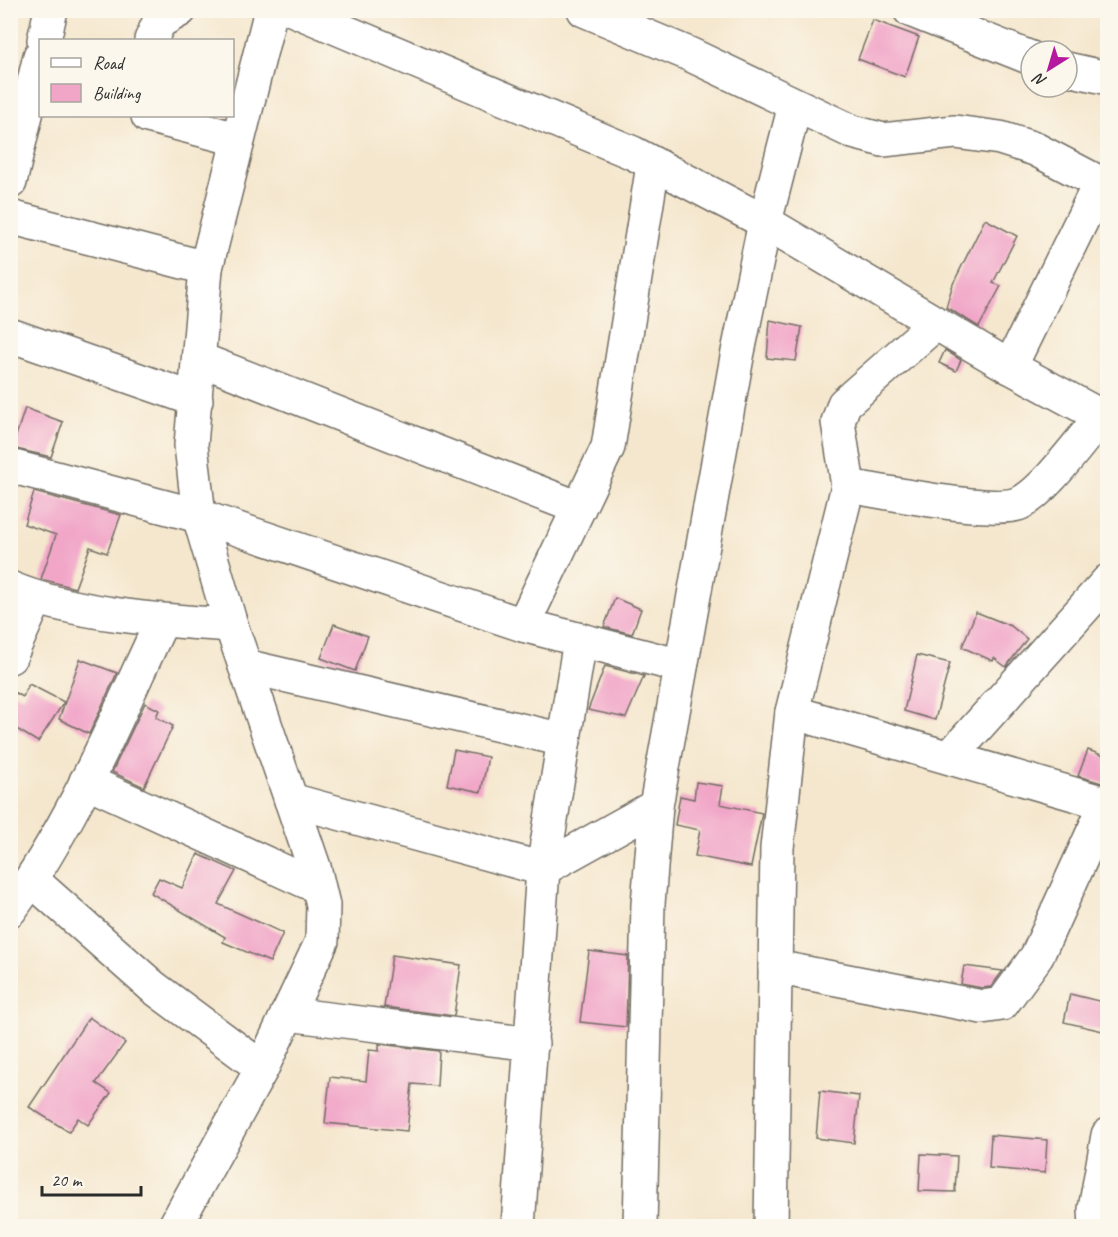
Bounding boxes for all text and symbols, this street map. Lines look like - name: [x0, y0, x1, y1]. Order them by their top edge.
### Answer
- legend: [39, 39, 234, 117]
- north arrow: [1019, 39, 1079, 99]
- text: Road: [93, 52, 126, 74]
- text: N: [1028, 67, 1051, 91]
- text: Building: [93, 82, 142, 104]
- scale bar: [42, 1159, 141, 1197]
- text: 20 m: [51, 1169, 84, 1191]

